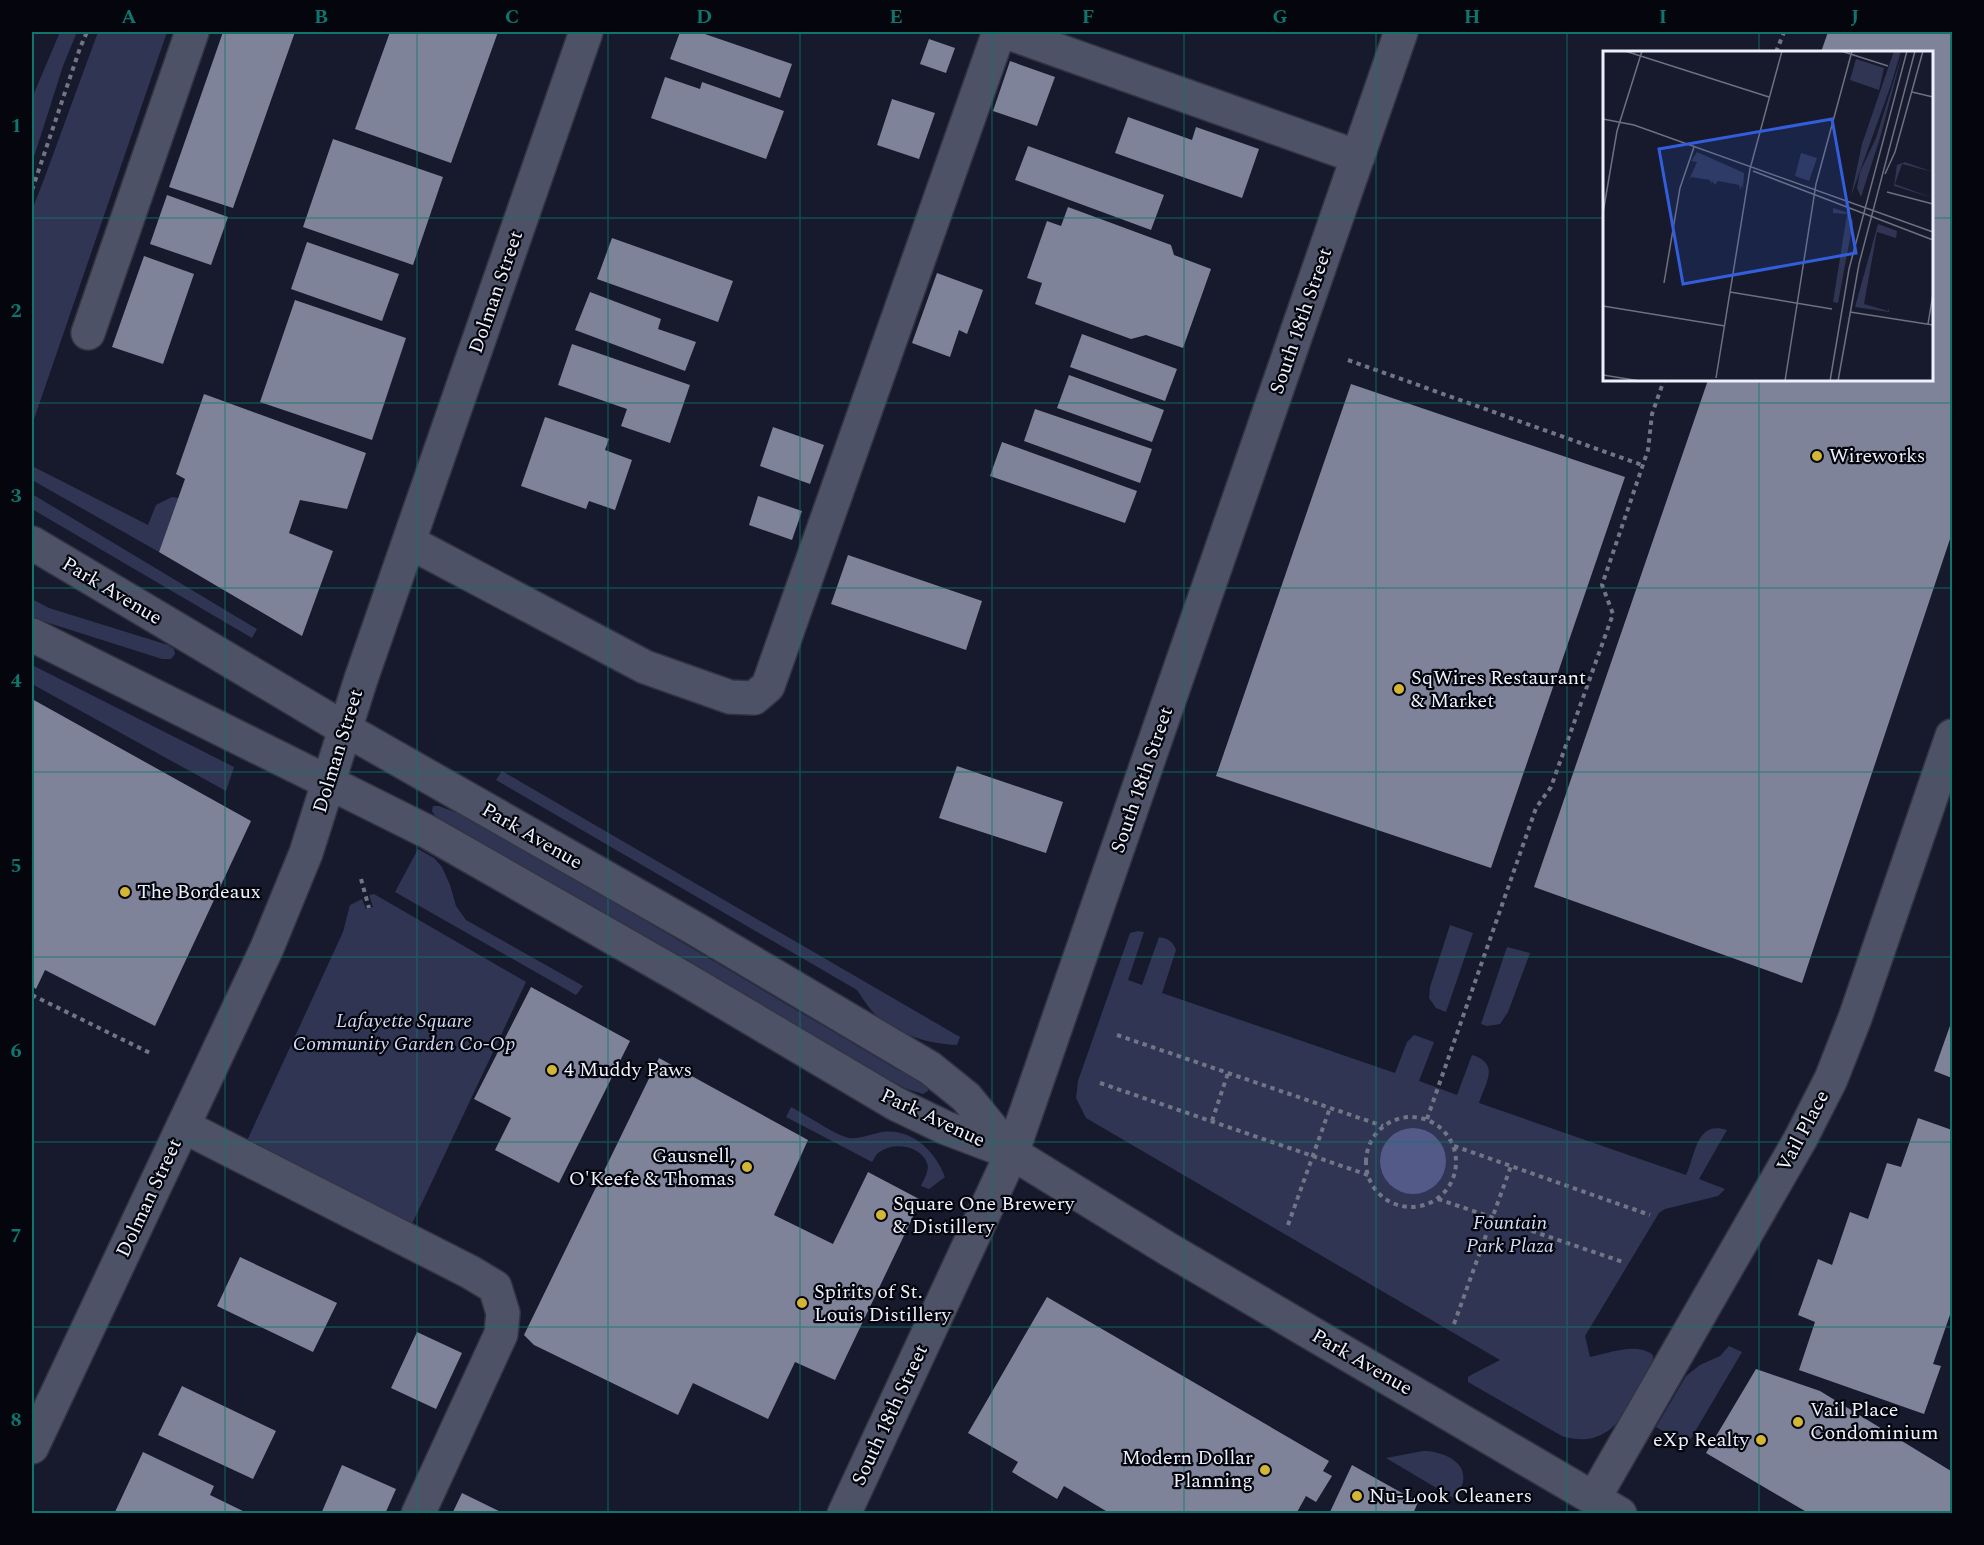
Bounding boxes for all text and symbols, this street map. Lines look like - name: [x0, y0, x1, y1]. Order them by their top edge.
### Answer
- text: A: [121, 2, 137, 32]
- text: B: [314, 2, 328, 32]
- text: C: [505, 2, 519, 32]
- text: D: [696, 2, 712, 32]
- text: E: [889, 2, 903, 32]
- text: F: [1082, 2, 1094, 32]
- text: G: [1272, 2, 1288, 32]
- text: H: [1464, 2, 1480, 32]
- text: I: [1659, 2, 1667, 32]
- text: J: [1851, 2, 1859, 32]
- inset map: [1603, 51, 1933, 381]
- text: 1: [10, 111, 22, 141]
- street label: Dolman Street: [461, 227, 531, 357]
- street label: South 18th Street: [1262, 244, 1340, 398]
- text: 2: [10, 296, 22, 326]
- place label: Wireworks: [1829, 441, 1926, 471]
- marker: Wireworks: [1810, 449, 1824, 463]
- text: 3: [10, 481, 22, 511]
- street label: Park Avenue: [56, 549, 168, 633]
- place label: SqWires Restaurant & Market: [1411, 663, 1586, 716]
- text: 4: [10, 666, 22, 696]
- marker: SqWires Restaurant & Market: [1392, 682, 1406, 696]
- street label: Dolman Street: [305, 685, 371, 817]
- street label: South 18th Street: [1103, 703, 1181, 857]
- street label: Park Avenue: [476, 795, 588, 877]
- text: 5: [10, 851, 22, 881]
- place label: The Bordeaux: [137, 877, 261, 907]
- marker: The Bordeaux: [118, 885, 132, 899]
- park label: Lafayette Square Community Garden Co-Op: [293, 1006, 515, 1059]
- text: 6: [10, 1036, 22, 1066]
- place label: 4 Muddy Paws: [564, 1055, 692, 1085]
- marker: 4 Muddy Paws: [545, 1063, 559, 1077]
- street label: Park Avenue: [876, 1081, 990, 1155]
- street label: Vail Place: [1769, 1085, 1837, 1177]
- street label: Dolman Street: [108, 1134, 190, 1262]
- place label: Gausnell, O'Keefe & Thomas: [569, 1141, 735, 1194]
- marker: Gausnell, O'Keefe & Thomas: [740, 1160, 754, 1174]
- place label: Square One Brewery & Distillery: [893, 1189, 1076, 1242]
- marker: Square One Brewery & Distillery: [874, 1208, 888, 1222]
- park label: Fountain Park Plaza: [1466, 1208, 1554, 1261]
- text: 7: [10, 1221, 22, 1251]
- place label: Spirits of St. Louis Distillery: [814, 1277, 952, 1330]
- marker: Spirits of St. Louis Distillery: [795, 1296, 809, 1310]
- street label: Park Avenue: [1306, 1321, 1418, 1403]
- street label: South 18th Street: [844, 1339, 936, 1491]
- place label: Vail Place Condominium: [1810, 1395, 1939, 1448]
- text: 8: [10, 1405, 22, 1435]
- marker: Vail Place Condominium: [1791, 1415, 1805, 1429]
- place label: eXp Realty: [1653, 1425, 1750, 1455]
- marker: eXp Realty: [1754, 1433, 1768, 1447]
- place label: Modern Dollar Planning: [1122, 1443, 1253, 1496]
- marker: Modern Dollar Planning: [1258, 1463, 1272, 1477]
- place label: Nu-Look Cleaners: [1369, 1481, 1532, 1511]
- marker: Nu-Look Cleaners: [1350, 1489, 1364, 1503]

